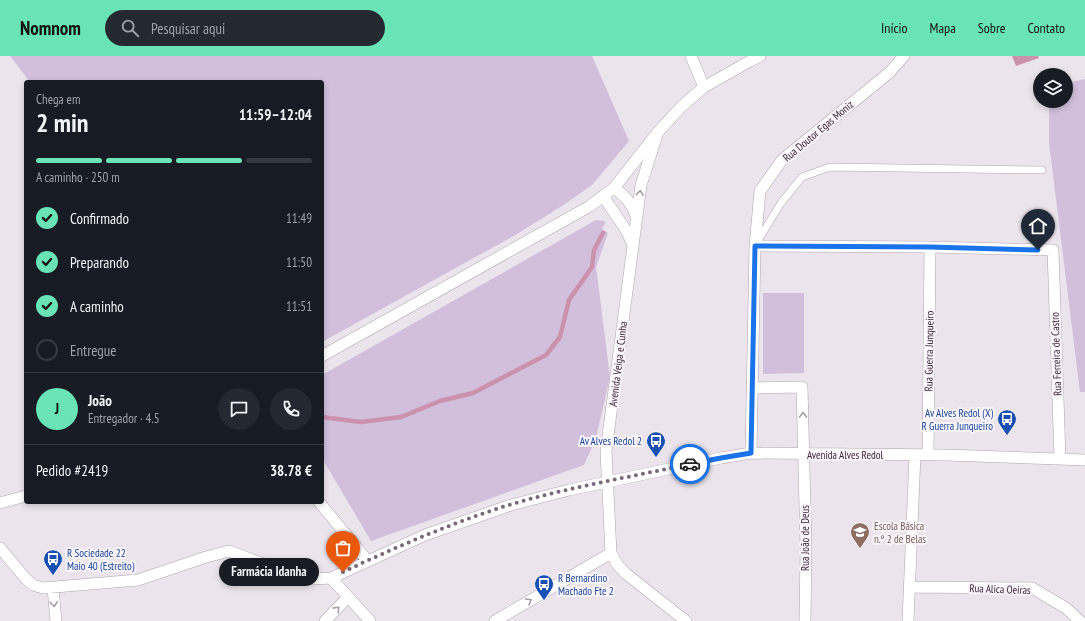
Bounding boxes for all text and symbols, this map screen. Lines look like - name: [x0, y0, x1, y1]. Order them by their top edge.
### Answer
- search box: [105, 10, 385, 46]
- text: Nomnom: [20, 16, 81, 40]
- icon: search: [119, 17, 141, 39]
- text: Pesquisar aqui: [151, 19, 225, 38]
- text: Início: [881, 19, 908, 37]
- text: Mapa: [930, 19, 956, 37]
- text: Sobre: [978, 19, 1006, 37]
- text: Contato: [1028, 19, 1065, 37]
- map controls: [1033, 68, 1073, 108]
- button: layers: [1033, 68, 1073, 108]
- text: Chega em: [36, 91, 80, 108]
- street label: Rua Doutor Egas Moniz: [780, 97, 856, 165]
- text: 11:59–12:04: [239, 105, 312, 124]
- text: 2 min: [36, 106, 89, 139]
- text: A caminho · 250 m: [36, 169, 120, 186]
- one-way arrow: [635, 190, 644, 196]
- icon: check: [36, 207, 58, 229]
- text: Confirmado: [70, 209, 129, 228]
- pin: [1021, 209, 1055, 250]
- text: 11:49: [286, 210, 312, 227]
- icon: home: [1027, 215, 1049, 237]
- icon: check: [36, 251, 58, 273]
- text: Preparando: [70, 253, 129, 272]
- text: 11:50: [286, 254, 312, 271]
- icon: check: [36, 295, 58, 317]
- text: A caminho: [70, 297, 124, 316]
- text: 11:51: [286, 298, 312, 315]
- street label: Rua Guerra Junqueiro: [921, 310, 937, 391]
- street label: Rua Ferreira de Castro: [1048, 312, 1064, 396]
- street label: Avenida Veiga e Cunha: [606, 321, 630, 407]
- text: Entregue: [70, 341, 117, 360]
- button: chat: [218, 388, 260, 430]
- button: phone: [270, 388, 312, 430]
- text: João: [88, 391, 112, 410]
- text: J: [55, 399, 59, 418]
- place label: Av Alves Redol (X) R Guerra Junqueiro: [921, 406, 993, 433]
- bus stop icon: Av Alves Redol (X) R Guerra Junqueiro: [996, 408, 1018, 436]
- text: Entregador · 4.5: [88, 410, 160, 427]
- one-way arrow: [799, 412, 807, 418]
- bus stop icon: Av Alves Redol 2: [645, 430, 667, 458]
- place label: Av Alves Redol 2: [580, 434, 642, 448]
- courier: [670, 444, 710, 484]
- street label: Avenida Alves Redol: [807, 448, 884, 462]
- icon: car: [679, 453, 701, 475]
- text: Pedido #2419: [36, 461, 108, 480]
- text: 38.78 €: [270, 461, 312, 480]
- street label: Rua João de Deus: [798, 505, 812, 571]
- place label: Escola Básica n.º 2 de Belas: [874, 519, 926, 546]
- school or university icon: Escola Básica n.º 2 de Belas: [849, 521, 871, 549]
- pin: [326, 531, 360, 572]
- icon: bag: [332, 537, 354, 559]
- place label: R Sociedade 22 Maio 40 (Estreito): [67, 546, 135, 573]
- bus stop icon: R Sociedade 22 Maio 40 (Estreito): [42, 548, 64, 576]
- callout: Farmácia Idanha: [219, 558, 319, 586]
- text: Farmácia Idanha: [231, 563, 307, 580]
- place label: R Bernardino Machado Fte 2: [558, 571, 614, 598]
- bus stop icon: R Bernardino Machado Fte 2: [533, 573, 555, 601]
- street label: Rua Alica Oeiras: [969, 581, 1031, 597]
- one-way arrow: [525, 599, 532, 606]
- one-way arrow: [50, 601, 59, 607]
- one-way arrow: [332, 606, 339, 614]

